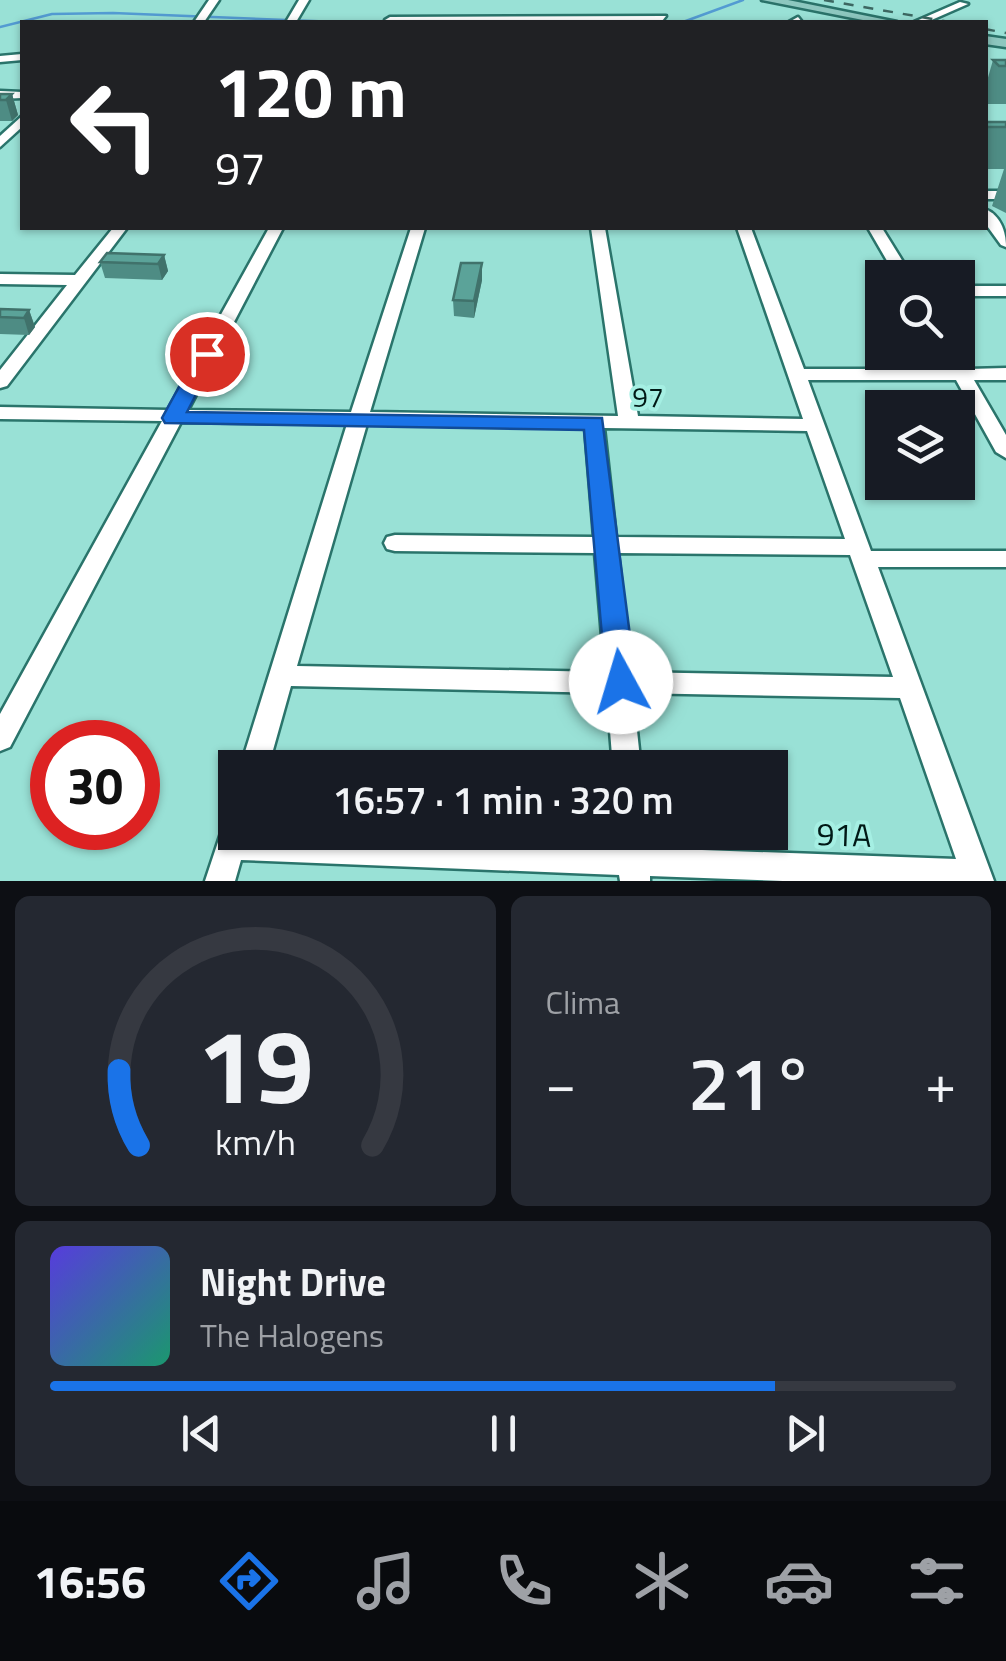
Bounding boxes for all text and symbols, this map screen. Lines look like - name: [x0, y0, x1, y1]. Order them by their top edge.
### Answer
- text: 120 m: [215, 38, 407, 144]
- icon: left: [50, 60, 180, 190]
- text: 97: [215, 134, 265, 202]
- map controls: [865, 260, 975, 500]
- button: search: [865, 260, 975, 370]
- pin: [165, 312, 250, 397]
- icon: arrive: [180, 327, 235, 382]
- street label: 97: [632, 375, 664, 418]
- button: layers: [865, 390, 975, 500]
- position arrow: [569, 630, 673, 734]
- speed limit sign: 30: [30, 720, 160, 850]
- text: 16:57 · 1 min · 320 m: [332, 771, 674, 829]
- street label: 91A: [816, 809, 872, 859]
- text: Clima: [546, 978, 620, 1026]
- text: 19: [197, 985, 313, 1143]
- text: 21°: [688, 1025, 814, 1139]
- text: −: [546, 1041, 576, 1124]
- text: +: [925, 1041, 956, 1124]
- text: km/h: [215, 1114, 296, 1169]
- text: Night Drive: [200, 1253, 386, 1311]
- text: The Halogens: [200, 1311, 384, 1359]
- icon: previous: [174, 1406, 229, 1461]
- icon: pause: [476, 1406, 531, 1461]
- icon: next: [778, 1406, 833, 1461]
- icon: directions: [214, 1546, 284, 1616]
- icon: music: [351, 1546, 421, 1616]
- icon: phone: [489, 1546, 559, 1616]
- icon: climate: [627, 1546, 697, 1616]
- icon: car: [764, 1546, 834, 1616]
- icon: filters: [902, 1546, 972, 1616]
- text: 16:56: [34, 1547, 146, 1615]

